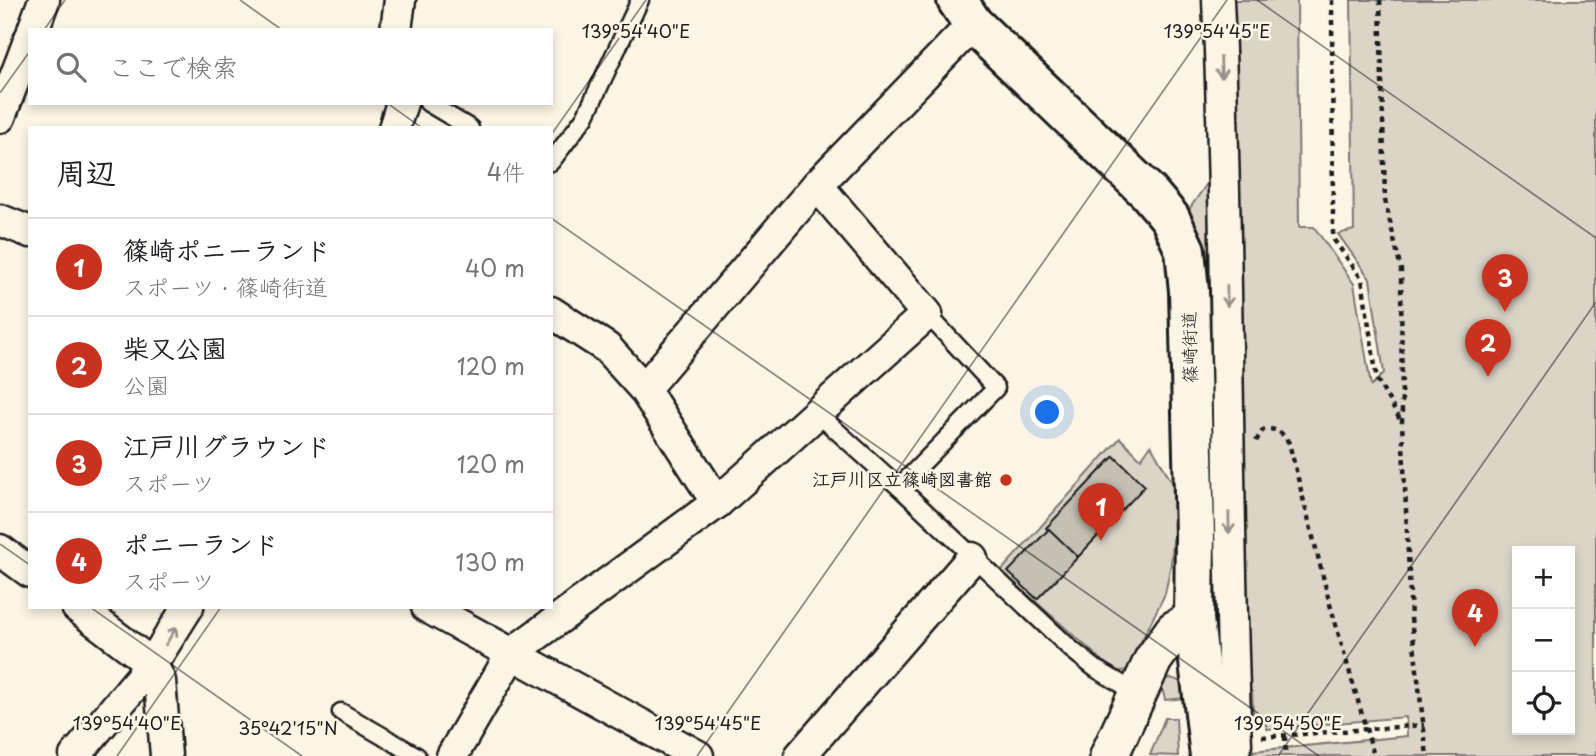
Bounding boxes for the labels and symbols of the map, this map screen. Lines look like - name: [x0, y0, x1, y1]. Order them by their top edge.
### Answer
- text: 139°54'40"E: [582, 17, 690, 44]
- text: 139°54'45"E: [1164, 17, 1270, 44]
- one-way arrow: [1215, 56, 1228, 79]
- pin: 3: [1482, 254, 1528, 312]
- one-way arrow: [1220, 284, 1234, 307]
- street label: 篠崎街道: [1174, 311, 1203, 383]
- pin: 2: [1465, 319, 1511, 377]
- your location: [1030, 395, 1064, 429]
- place label: 江戸川区立篠崎図書館: [812, 465, 992, 492]
- marker: 江戸川区立篠崎図書館: [998, 472, 1014, 488]
- pin: 1: [1078, 483, 1124, 541]
- one-way arrow: [1222, 511, 1236, 534]
- pin: 4: [1452, 589, 1498, 647]
- one-way arrow: [163, 627, 178, 646]
- text: 139°54'40"E: [73, 709, 181, 736]
- text: 139°54'45"E: [655, 709, 761, 736]
- text: 139°54'50"E: [1234, 709, 1342, 736]
- text: 35°42'15"N: [238, 714, 338, 741]

